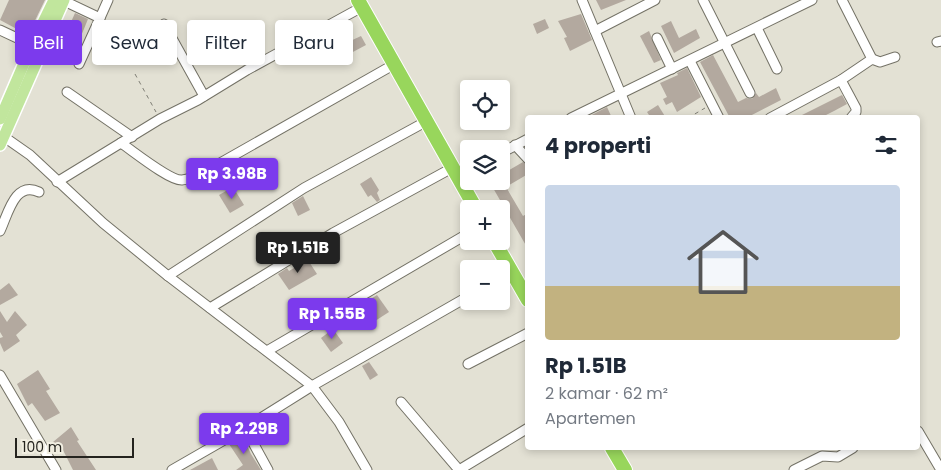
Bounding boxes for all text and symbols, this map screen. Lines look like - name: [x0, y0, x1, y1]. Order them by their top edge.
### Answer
- chip: Beli: [15, 20, 82, 65]
- chip: Sewa: [92, 20, 177, 65]
- chip: Filter: [187, 20, 265, 65]
- chip: Baru: [275, 20, 353, 65]
- map controls: [460, 80, 510, 310]
- button: locate: [460, 80, 510, 130]
- text: 4 properti: [545, 131, 651, 160]
- icon: filters: [872, 131, 900, 159]
- button: layers: [460, 140, 510, 190]
- pin: Rp 3.98B: [180, 158, 284, 200]
- text: Rp 3.98B: [197, 162, 267, 185]
- button: +: [460, 200, 510, 250]
- icon: home: [678, 217, 768, 307]
- pin: Rp 1.51B: [246, 232, 350, 274]
- text: Rp 1.51B: [267, 236, 329, 259]
- button: −: [460, 260, 510, 310]
- pin: Rp 1.55B: [280, 298, 384, 340]
- text: Rp 1.55B: [299, 302, 365, 325]
- text: Rp 1.51B: [545, 351, 627, 380]
- text: 2 kamar · 62 m²: [545, 382, 668, 405]
- text: Apartemen: [545, 407, 636, 430]
- pin: Rp 2.29B: [192, 412, 296, 455]
- text: Rp 2.29B: [210, 417, 278, 440]
- scale bar: [15, 435, 134, 458]
- text: 100 m: [22, 437, 62, 457]

